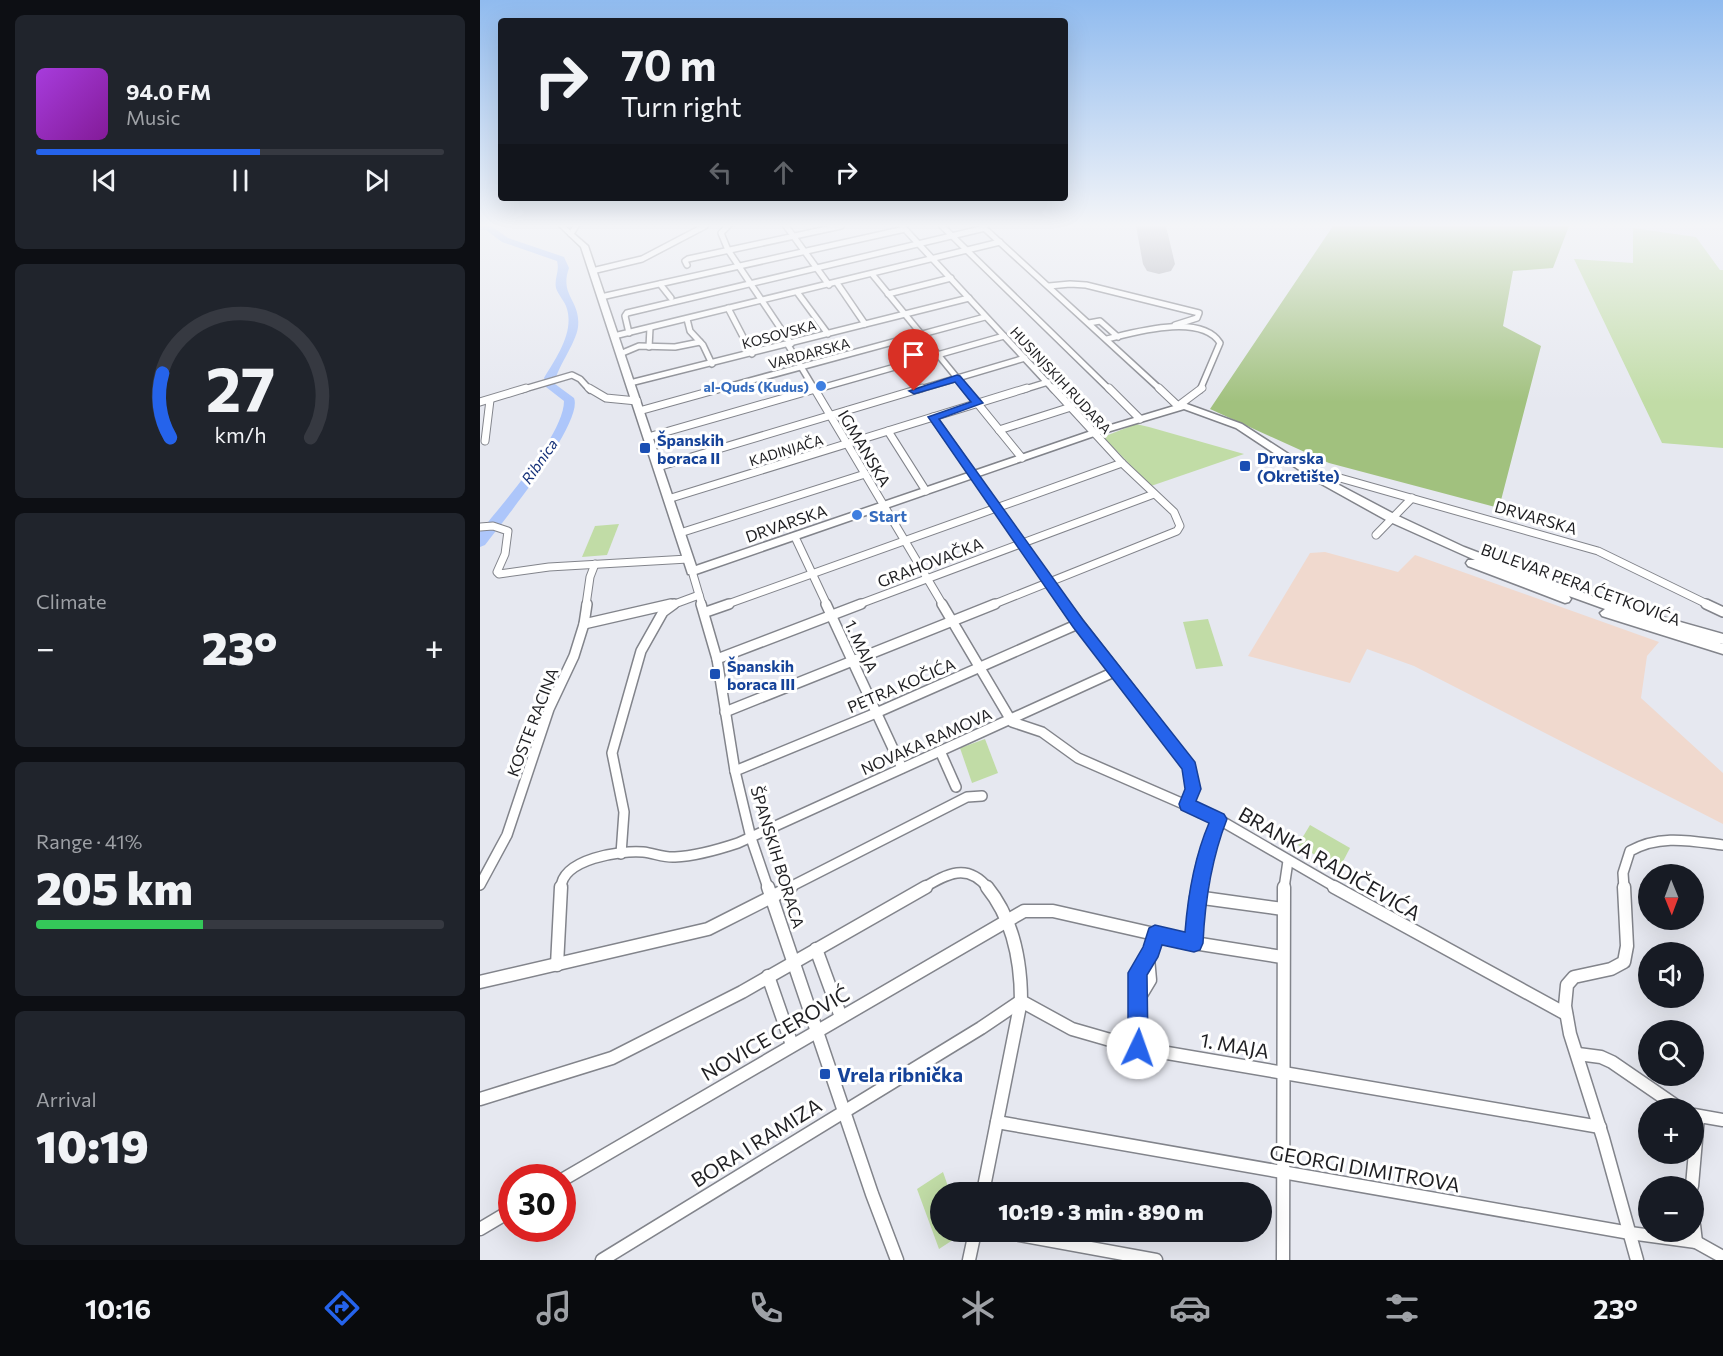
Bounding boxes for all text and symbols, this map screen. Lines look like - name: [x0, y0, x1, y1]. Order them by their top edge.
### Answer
- text: 70 m: [621, 38, 716, 90]
- icon: right: [522, 42, 600, 120]
- text: 94.0 FM: [126, 78, 211, 105]
- text: Turn right: [621, 90, 741, 123]
- text: Music: [126, 105, 180, 129]
- icon: left: [704, 156, 737, 189]
- icon: ahead: [767, 156, 800, 189]
- icon: right: [830, 156, 863, 189]
- icon: previous: [88, 164, 121, 197]
- icon: pause: [224, 164, 257, 197]
- icon: next: [360, 164, 393, 197]
- street label: KOSOVSKA: [740, 316, 818, 352]
- street label: HUSINJSKIH RUDARA: [1007, 323, 1115, 437]
- pin: [888, 329, 939, 391]
- street label: VARDARSKA: [766, 334, 852, 372]
- icon: arrive: [897, 338, 930, 371]
- text: 27: [205, 349, 275, 425]
- place label: al-Quds (Kudus): [704, 378, 809, 395]
- marker: al-Quds (Kudus): [814, 379, 828, 393]
- street label: IGMANSKA: [835, 406, 895, 490]
- text: km/h: [214, 421, 266, 447]
- place label: Španskih boraca II: [657, 430, 724, 467]
- street label: KADINJAČA: [747, 431, 825, 469]
- water label: Ribnica: [517, 435, 561, 487]
- marker: Španskih boraca II: [638, 441, 652, 455]
- place label: Drvarska (Okretište): [1257, 448, 1340, 485]
- marker: Drvarska (Okretište): [1238, 459, 1252, 473]
- street label: DRVARSKA: [1493, 496, 1579, 538]
- street label: DRVARSKA: [743, 500, 829, 546]
- place label: Start: [869, 506, 907, 525]
- marker: Start: [850, 508, 864, 522]
- street label: GRAHOVAČKA: [875, 533, 985, 591]
- street label: BULEVAR PERA ĆETKOVIĆA: [1479, 539, 1683, 629]
- text: Climate: [36, 589, 106, 613]
- street label: 1. MAJA: [842, 617, 882, 675]
- text: 23°: [202, 619, 278, 674]
- text: −: [36, 626, 55, 667]
- text: +: [425, 626, 444, 667]
- street label: PETRA KOČIĆA: [844, 654, 958, 716]
- place label: Španskih boraca III: [727, 656, 795, 693]
- street label: KOSTE RACINA: [503, 665, 561, 779]
- marker: Španskih boraca III: [708, 667, 722, 681]
- street label: NOVAKA RAMOVA: [858, 704, 994, 778]
- street label: ŠPANSKIH BORACA: [747, 783, 809, 931]
- street label: BRANKA RADIČEVIĆA: [1235, 801, 1425, 925]
- text: Range · 41%: [36, 829, 142, 853]
- text: 205 km: [36, 859, 193, 914]
- north arrow: [1638, 864, 1704, 930]
- map controls: [1638, 864, 1704, 1242]
- button: sound: [1638, 942, 1704, 1008]
- street label: NOVICE CEROVIĆ: [697, 981, 853, 1085]
- position arrow: [1106, 1016, 1170, 1080]
- button: search: [1638, 1020, 1704, 1086]
- street label: 1. MAJA: [1199, 1027, 1272, 1063]
- place label: Vrela ribnička: [837, 1062, 963, 1086]
- marker: Vrela ribnička: [818, 1067, 832, 1081]
- text: Arrival: [36, 1087, 97, 1111]
- street label: BORA I RAMIZA: [687, 1092, 826, 1192]
- button: +: [1638, 1098, 1704, 1164]
- text: 10:19: [36, 1117, 149, 1172]
- street label: GEORGI DIMITROVA: [1268, 1139, 1462, 1197]
- speed limit sign: 30: [498, 1164, 576, 1242]
- button: −: [1638, 1176, 1704, 1242]
- text: 10:19 · 3 min · 890 m: [998, 1198, 1204, 1225]
- icon: directions: [321, 1287, 363, 1329]
- icon: music: [533, 1287, 575, 1329]
- icon: phone: [745, 1287, 787, 1329]
- icon: climate: [957, 1287, 999, 1329]
- icon: car: [1169, 1287, 1211, 1329]
- icon: filters: [1381, 1287, 1423, 1329]
- text: 10:16: [85, 1292, 151, 1325]
- text: 23°: [1593, 1292, 1638, 1325]

